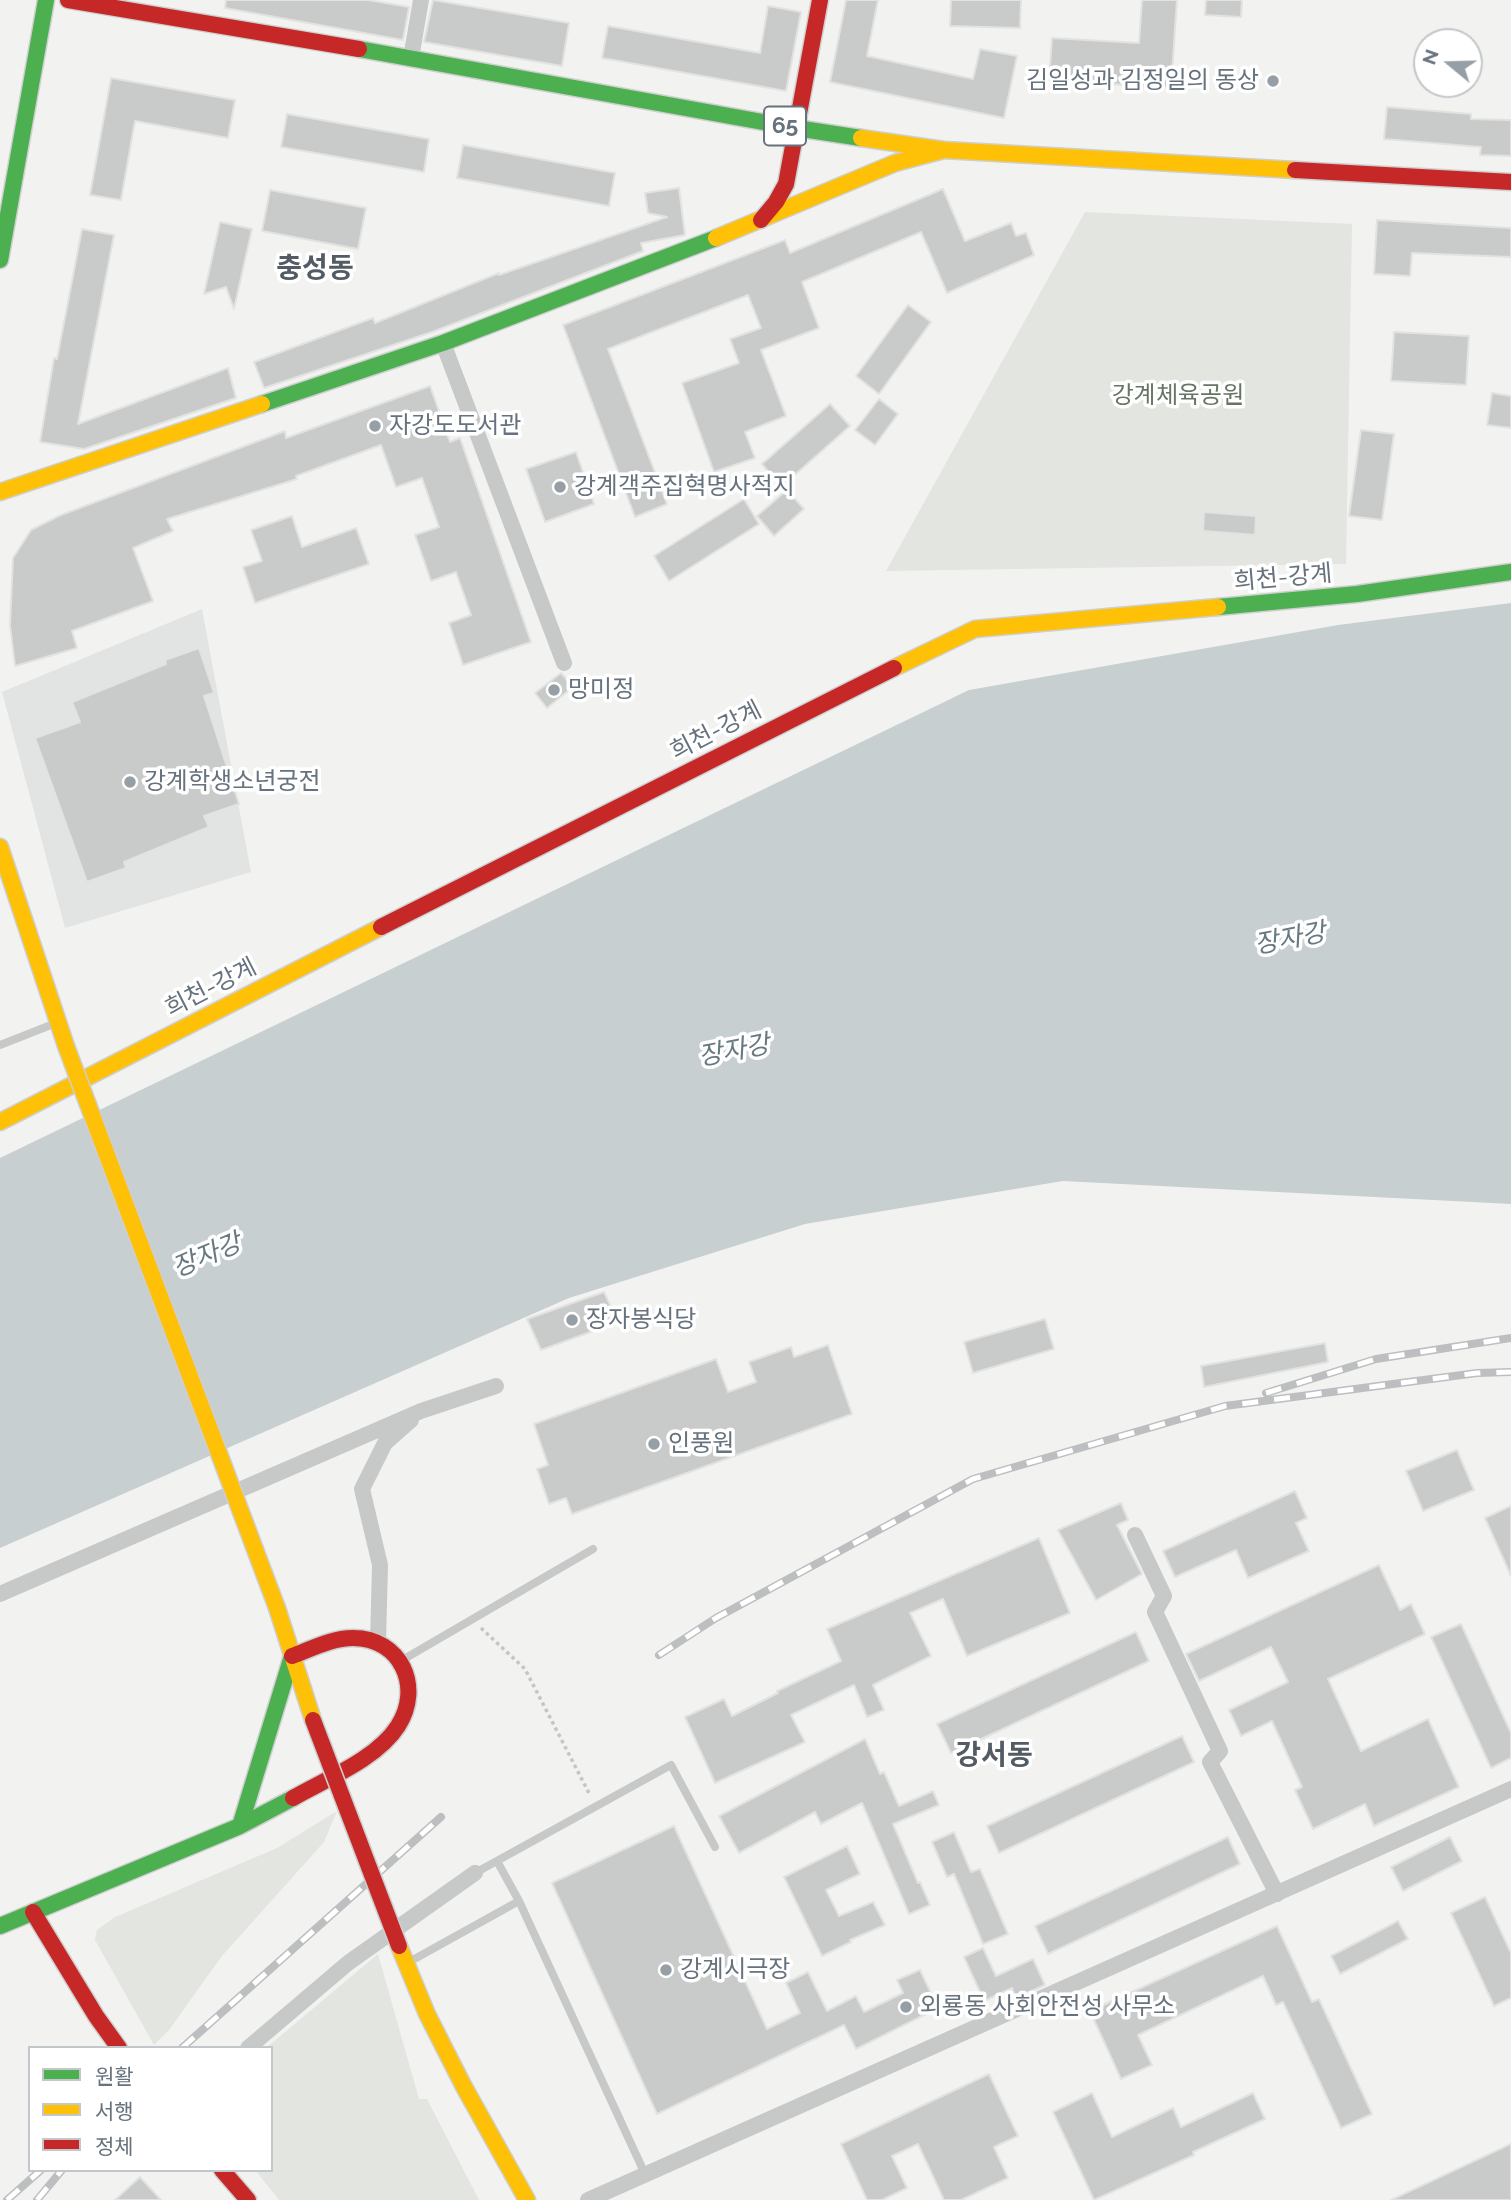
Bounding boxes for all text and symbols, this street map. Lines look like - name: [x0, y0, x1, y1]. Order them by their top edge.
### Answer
- north arrow: [1413, 28, 1483, 98]
- text: N: [1417, 46, 1443, 67]
- place label: 김일성과 김정일의 동상: [1026, 67, 1259, 95]
- marker: 김일성과 김정일의 동상: [1265, 73, 1281, 89]
- road number: 65: [764, 106, 806, 146]
- district label: 충성동: [276, 252, 354, 286]
- park label: 강계체육공원: [1112, 382, 1244, 410]
- place label: 자강도도서관: [389, 412, 521, 440]
- marker: 자강도도서관: [367, 418, 383, 434]
- place label: 강계객주집혁명사적지: [574, 473, 795, 501]
- marker: 강계객주집혁명사적지: [552, 479, 568, 495]
- street label: 희천-강계: [1233, 559, 1333, 597]
- place label: 망미정: [568, 676, 634, 704]
- marker: 망미정: [546, 682, 562, 698]
- street label: 희천-강계: [666, 696, 766, 766]
- place label: 강계학생소년궁전: [144, 768, 321, 796]
- marker: 강계학생소년궁전: [122, 774, 138, 790]
- water label: 장자강: [1252, 917, 1328, 961]
- street label: 희천-강계: [161, 953, 261, 1023]
- water label: 장자강: [696, 1029, 772, 1073]
- water label: 장자강: [168, 1228, 246, 1284]
- place label: 장자봉식당: [586, 1306, 696, 1334]
- marker: 장자봉식당: [564, 1312, 580, 1328]
- place label: 인풍원: [668, 1430, 734, 1458]
- marker: 인풍원: [646, 1436, 662, 1452]
- district label: 강서동: [955, 1739, 1033, 1773]
- place label: 강계시극장: [680, 1956, 790, 1984]
- marker: 강계시극장: [658, 1962, 674, 1978]
- place label: 외룡동 사회안전성 사무소: [920, 1993, 1175, 2021]
- marker: 외룡동 사회안전성 사무소: [898, 1999, 914, 2015]
- legend: [28, 2046, 273, 2172]
- text: 원활: [95, 2064, 134, 2089]
- text: 서행: [95, 2099, 134, 2124]
- text: 정체: [95, 2134, 134, 2159]

